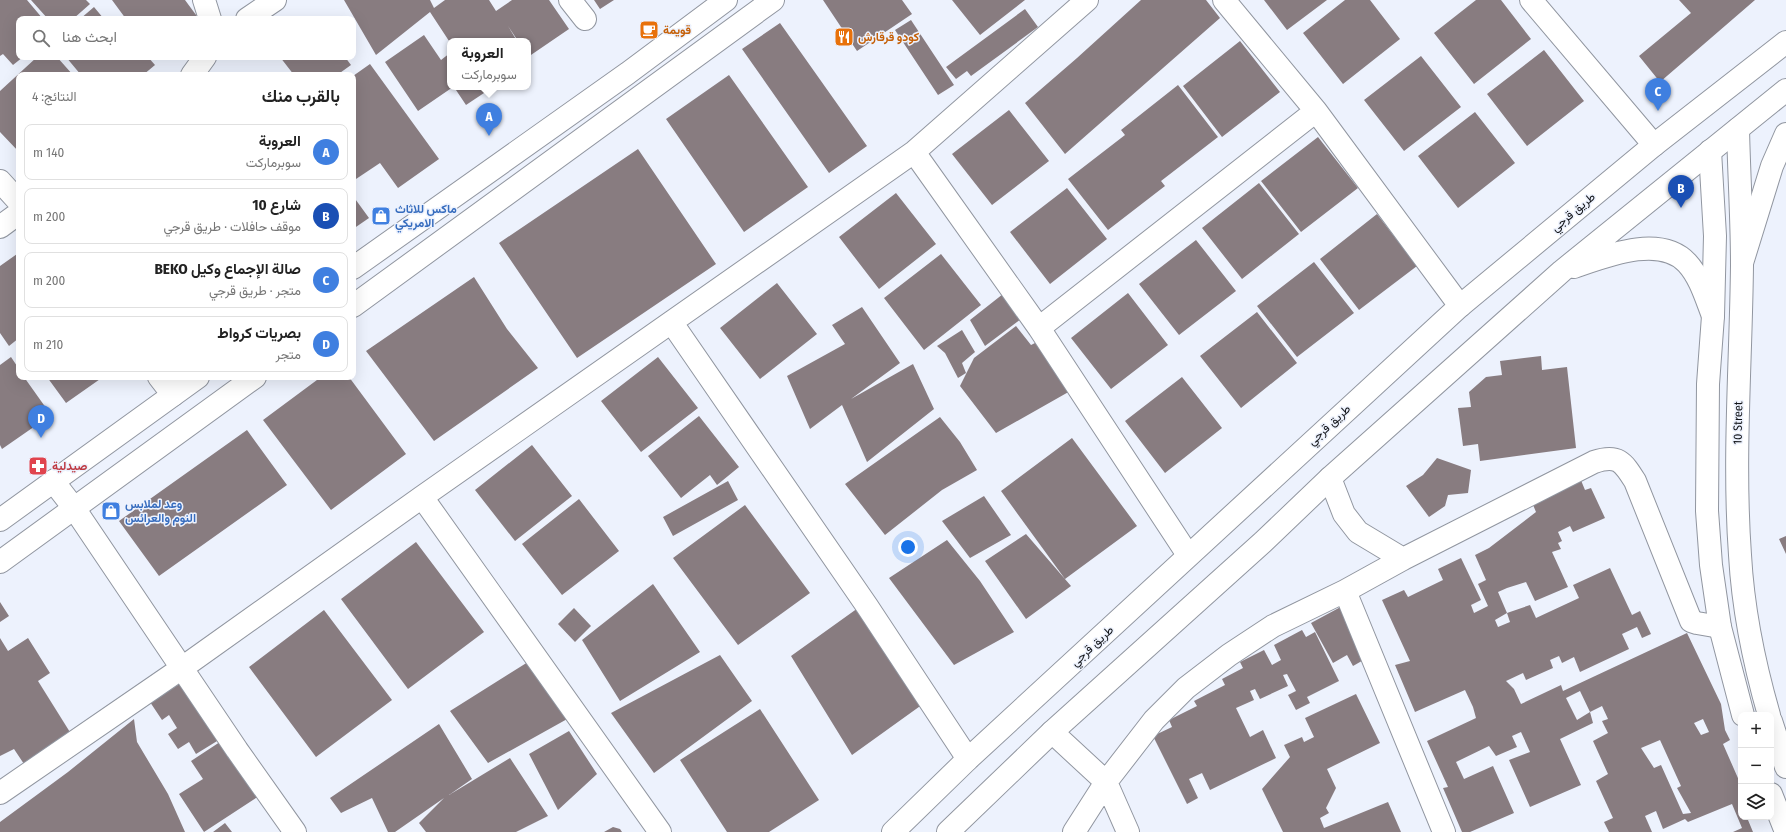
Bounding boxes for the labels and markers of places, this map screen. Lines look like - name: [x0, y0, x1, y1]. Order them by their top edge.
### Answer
- cafe icon: قويمة: [638, 19, 660, 41]
- place label: قويمة: [663, 23, 692, 38]
- restaurant icon: كودو قرقارش: [833, 26, 855, 48]
- place label: كودو قرقارش: [858, 30, 920, 45]
- pin: C: [1645, 78, 1671, 111]
- pin: A: [476, 103, 502, 136]
- pin: B: [1668, 175, 1694, 208]
- place label: ماكس للاثاث الامريكي: [395, 202, 457, 233]
- shop icon: ماكس للاثاث الامريكي: [370, 205, 392, 227]
- pin: D: [28, 405, 54, 438]
- pharmacy icon: صيدلية: [27, 455, 49, 477]
- place label: صيدلية: [52, 459, 87, 473]
- place label: وعد لملابس النوم والعرائس: [125, 497, 196, 526]
- shop icon: وعد لملابس النوم والعرائس: [100, 500, 122, 522]

